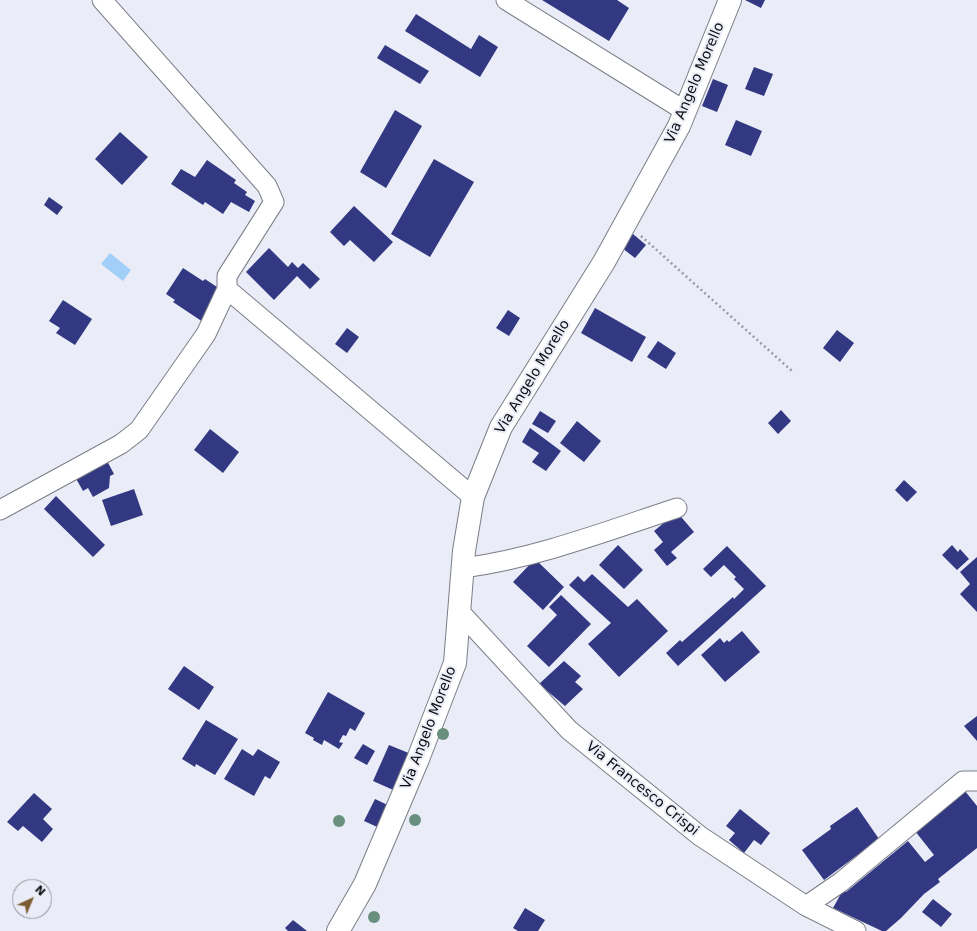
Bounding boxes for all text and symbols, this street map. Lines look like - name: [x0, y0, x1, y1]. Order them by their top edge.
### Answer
- street label: Via Angelo Morello: [662, 20, 728, 146]
- street label: Via Angelo Morello: [492, 317, 574, 437]
- street label: Via Angelo Morello: [398, 664, 460, 792]
- street label: Via Francesco Crispi: [582, 738, 702, 840]
- north arrow: [12, 879, 52, 919]
- text: N: [32, 883, 48, 899]

